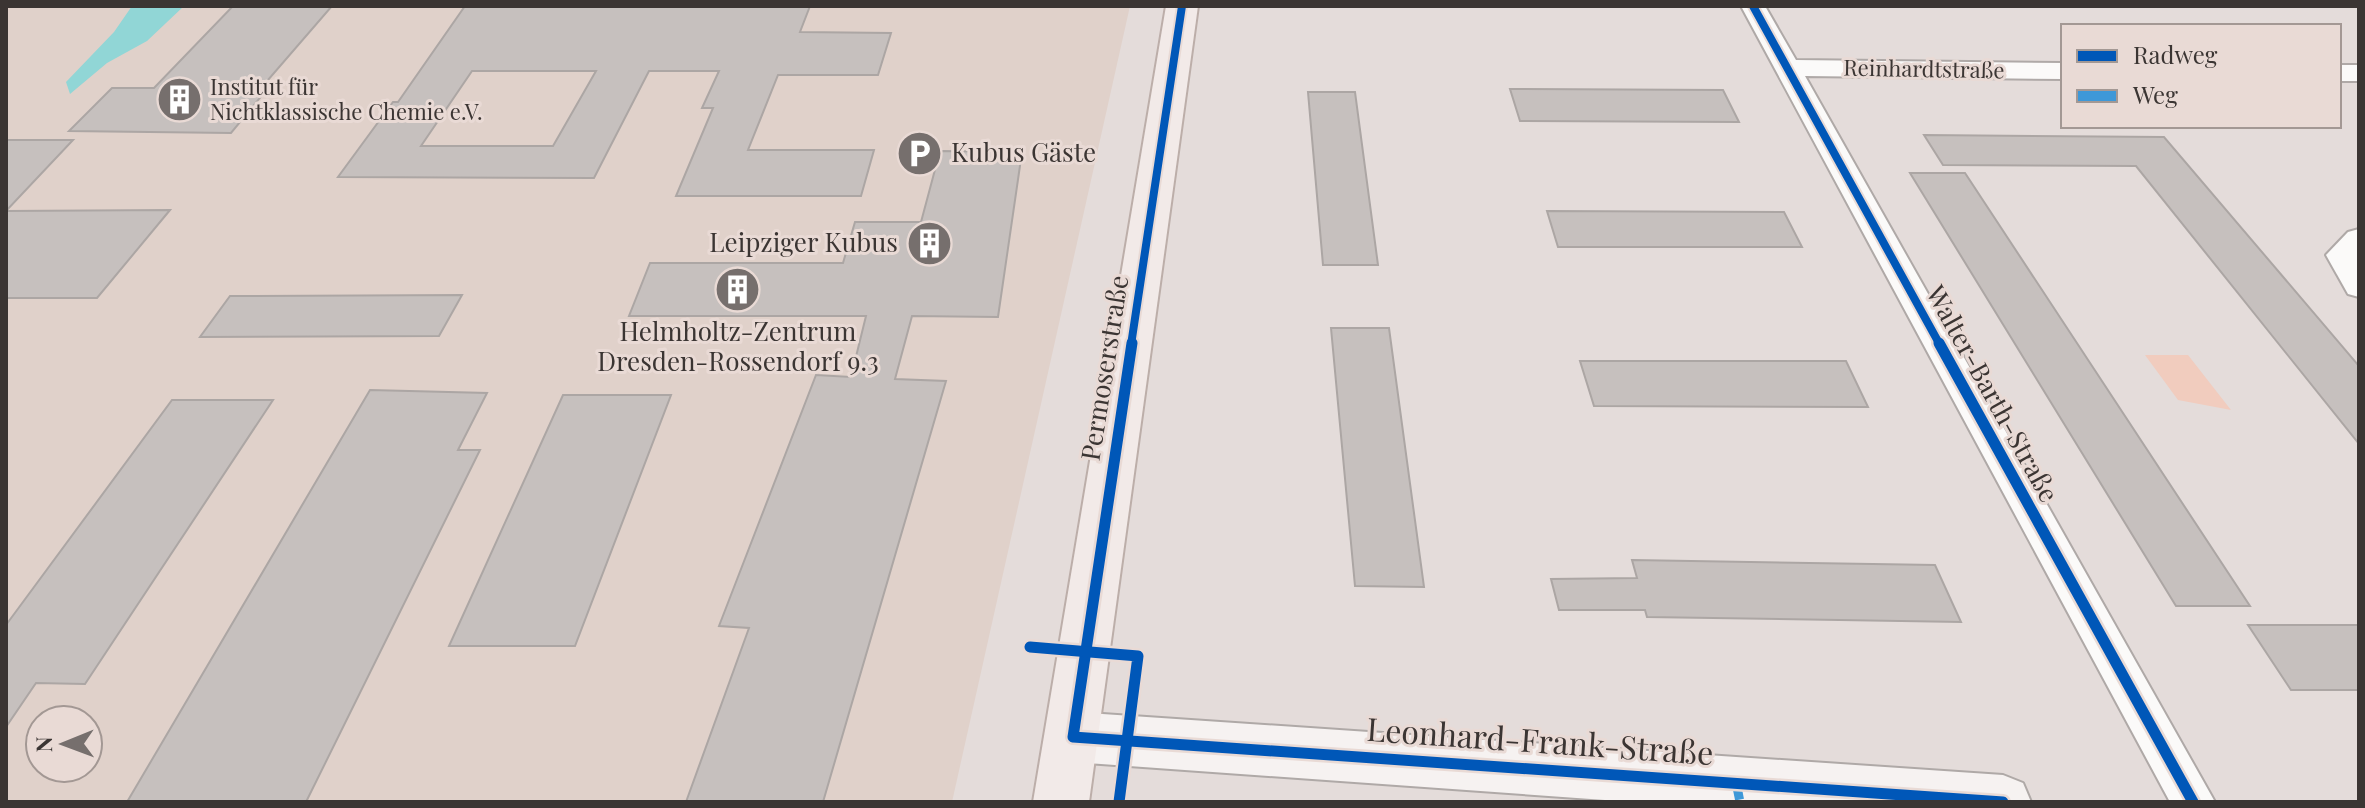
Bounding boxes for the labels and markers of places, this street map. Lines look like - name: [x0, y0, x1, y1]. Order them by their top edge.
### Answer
- place label: Institut für Nichtklassische Chemie e.V.: [210, 71, 483, 126]
- building icon: Institut für Nichtklassische Chemie e.V.: [155, 76, 203, 124]
- parking icon: Kubus Gäste: [896, 129, 944, 177]
- place label: Kubus Gäste: [951, 134, 1096, 169]
- building icon: Leipziger Kubus: [905, 219, 953, 267]
- place label: Leipziger Kubus: [709, 224, 898, 259]
- building icon: Helmholtz-Zentrum Dresden-Rossendorf 9.3: [714, 265, 762, 313]
- place label: Helmholtz-Zentrum Dresden-Rossendorf 9.3: [597, 313, 879, 378]

